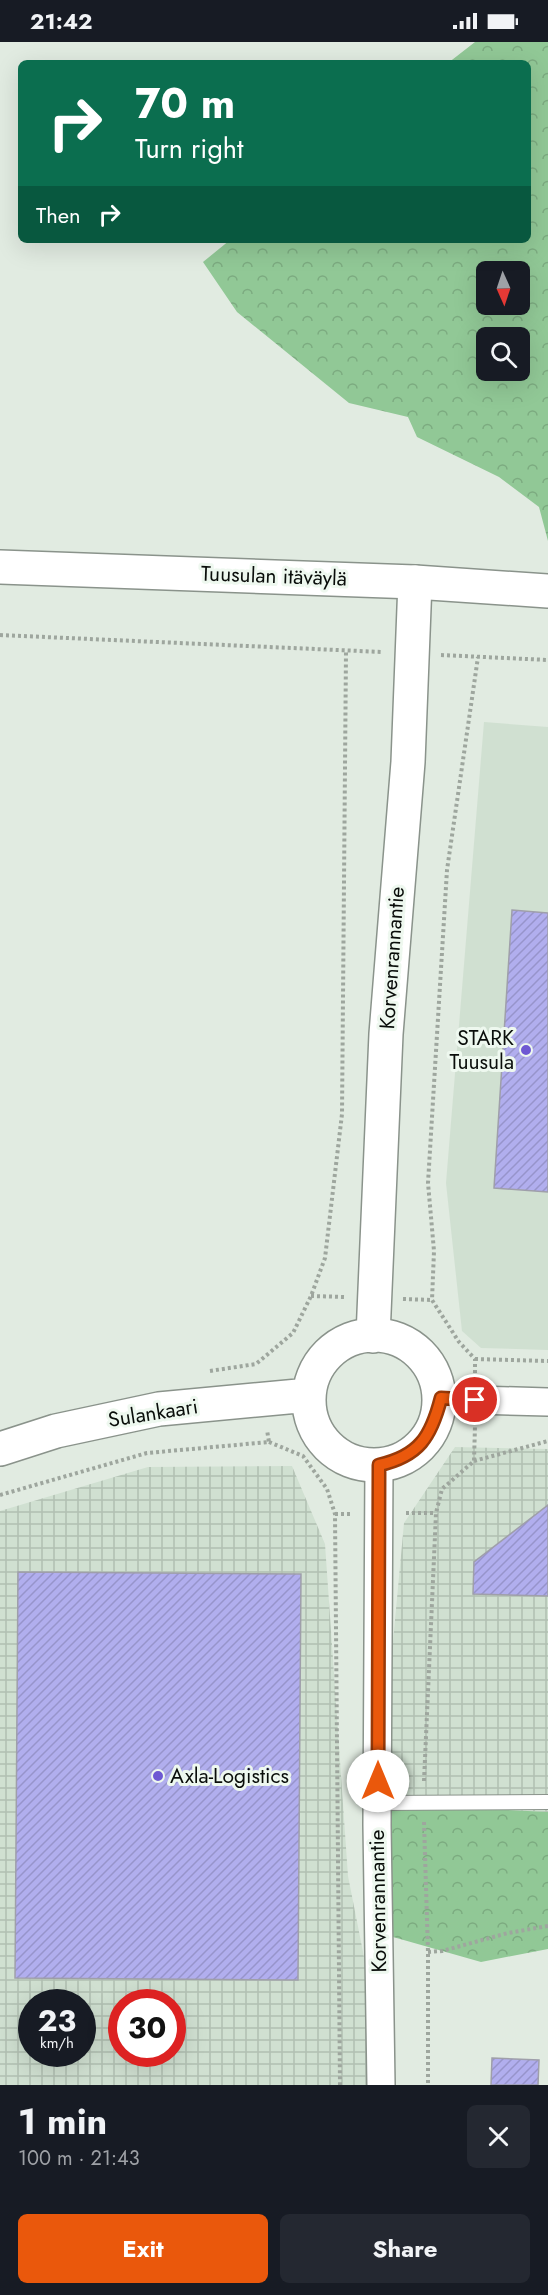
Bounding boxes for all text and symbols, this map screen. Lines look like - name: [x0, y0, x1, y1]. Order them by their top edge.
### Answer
- text: 21:42: [30, 5, 93, 37]
- text: 70 m: [135, 73, 235, 134]
- icon: right: [36, 84, 114, 162]
- text: Turn right: [135, 129, 243, 168]
- icon: right: [93, 198, 126, 231]
- text: Then: [36, 199, 81, 231]
- north arrow: [476, 261, 530, 315]
- map controls: [476, 261, 530, 381]
- button: search: [476, 327, 530, 381]
- street label: Tuusulan itäväylä: [200, 558, 348, 594]
- street label: Korvenrannantie: [372, 885, 412, 1030]
- place label: STARK Tuusula: [449, 1023, 514, 1077]
- marker: STARK Tuusula: [519, 1043, 533, 1057]
- pin: [449, 1374, 500, 1425]
- icon: arrive: [458, 1383, 491, 1416]
- street label: Sulankaari: [106, 1391, 200, 1435]
- position arrow: [346, 1749, 410, 1813]
- place label: Axla-Logistics: [170, 1761, 289, 1791]
- marker: Axla-Logistics: [151, 1769, 165, 1783]
- street label: Korvenrannantie: [362, 1829, 394, 1973]
- speed limit sign: 30: [108, 1989, 186, 2067]
- text: 23: [38, 1999, 76, 2042]
- text: km/h: [40, 2032, 74, 2054]
- text: 1 min: [18, 2095, 107, 2147]
- button: close: [467, 2105, 530, 2168]
- text: 100 m · 21:43: [18, 2144, 140, 2173]
- button: Exit: [18, 2214, 268, 2283]
- button: Share: [280, 2214, 530, 2283]

